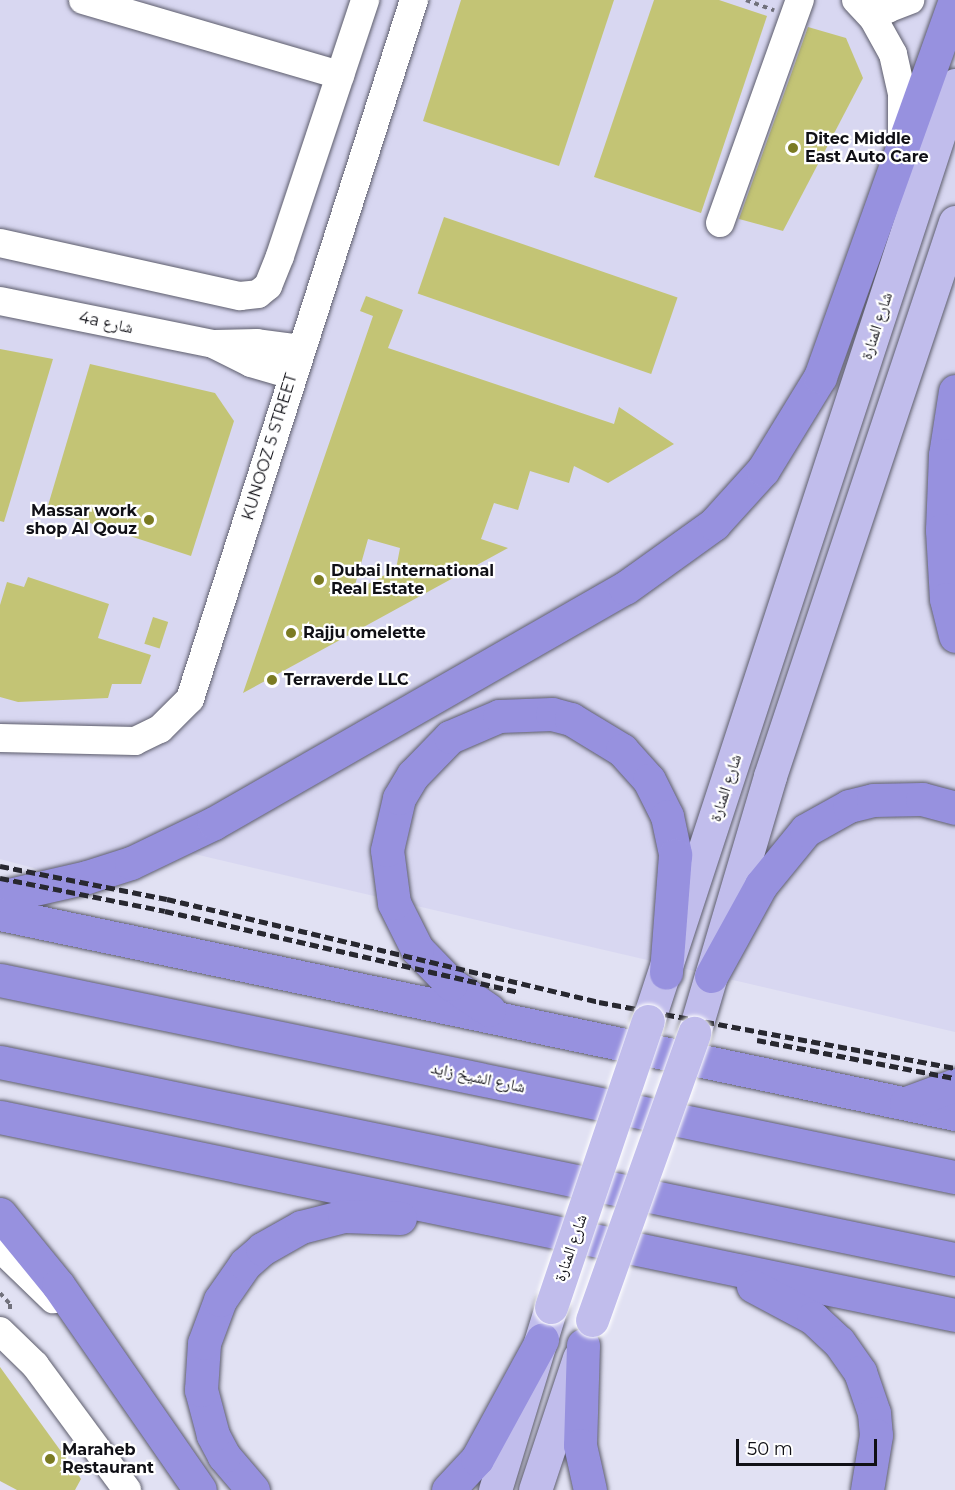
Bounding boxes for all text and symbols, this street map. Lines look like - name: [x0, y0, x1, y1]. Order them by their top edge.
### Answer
- place label: Ditec Middle East Auto Care: [805, 129, 929, 167]
- marker: Ditec Middle East Auto Care: [786, 141, 800, 155]
- street label: شارع المنارة: [857, 290, 897, 362]
- street label: 4a شارع: [77, 308, 135, 338]
- street label: KUNOOZ 5 STREET: [239, 371, 301, 523]
- place label: Massar work shop Al Qouz: [26, 501, 137, 539]
- marker: Massar work shop Al Qouz: [142, 513, 156, 527]
- place label: Dubai International Real Estate: [331, 561, 494, 599]
- marker: Dubai International Real Estate: [312, 573, 326, 587]
- place label: Rajju omelette: [303, 623, 426, 643]
- marker: Rajju omelette: [284, 626, 298, 640]
- place label: Terraverde LLC: [284, 670, 409, 690]
- marker: Terraverde LLC: [265, 673, 279, 687]
- street label: شارع المنارة: [706, 752, 746, 824]
- street label: شارع الشيخ زايد: [429, 1059, 527, 1097]
- street label: شارع المنارة: [551, 1212, 591, 1284]
- scale bar: [739, 1427, 880, 1465]
- text: 50 m: [747, 1438, 793, 1460]
- place label: Maraheb Restaurant: [62, 1440, 154, 1478]
- marker: Maraheb Restaurant: [43, 1452, 57, 1466]

